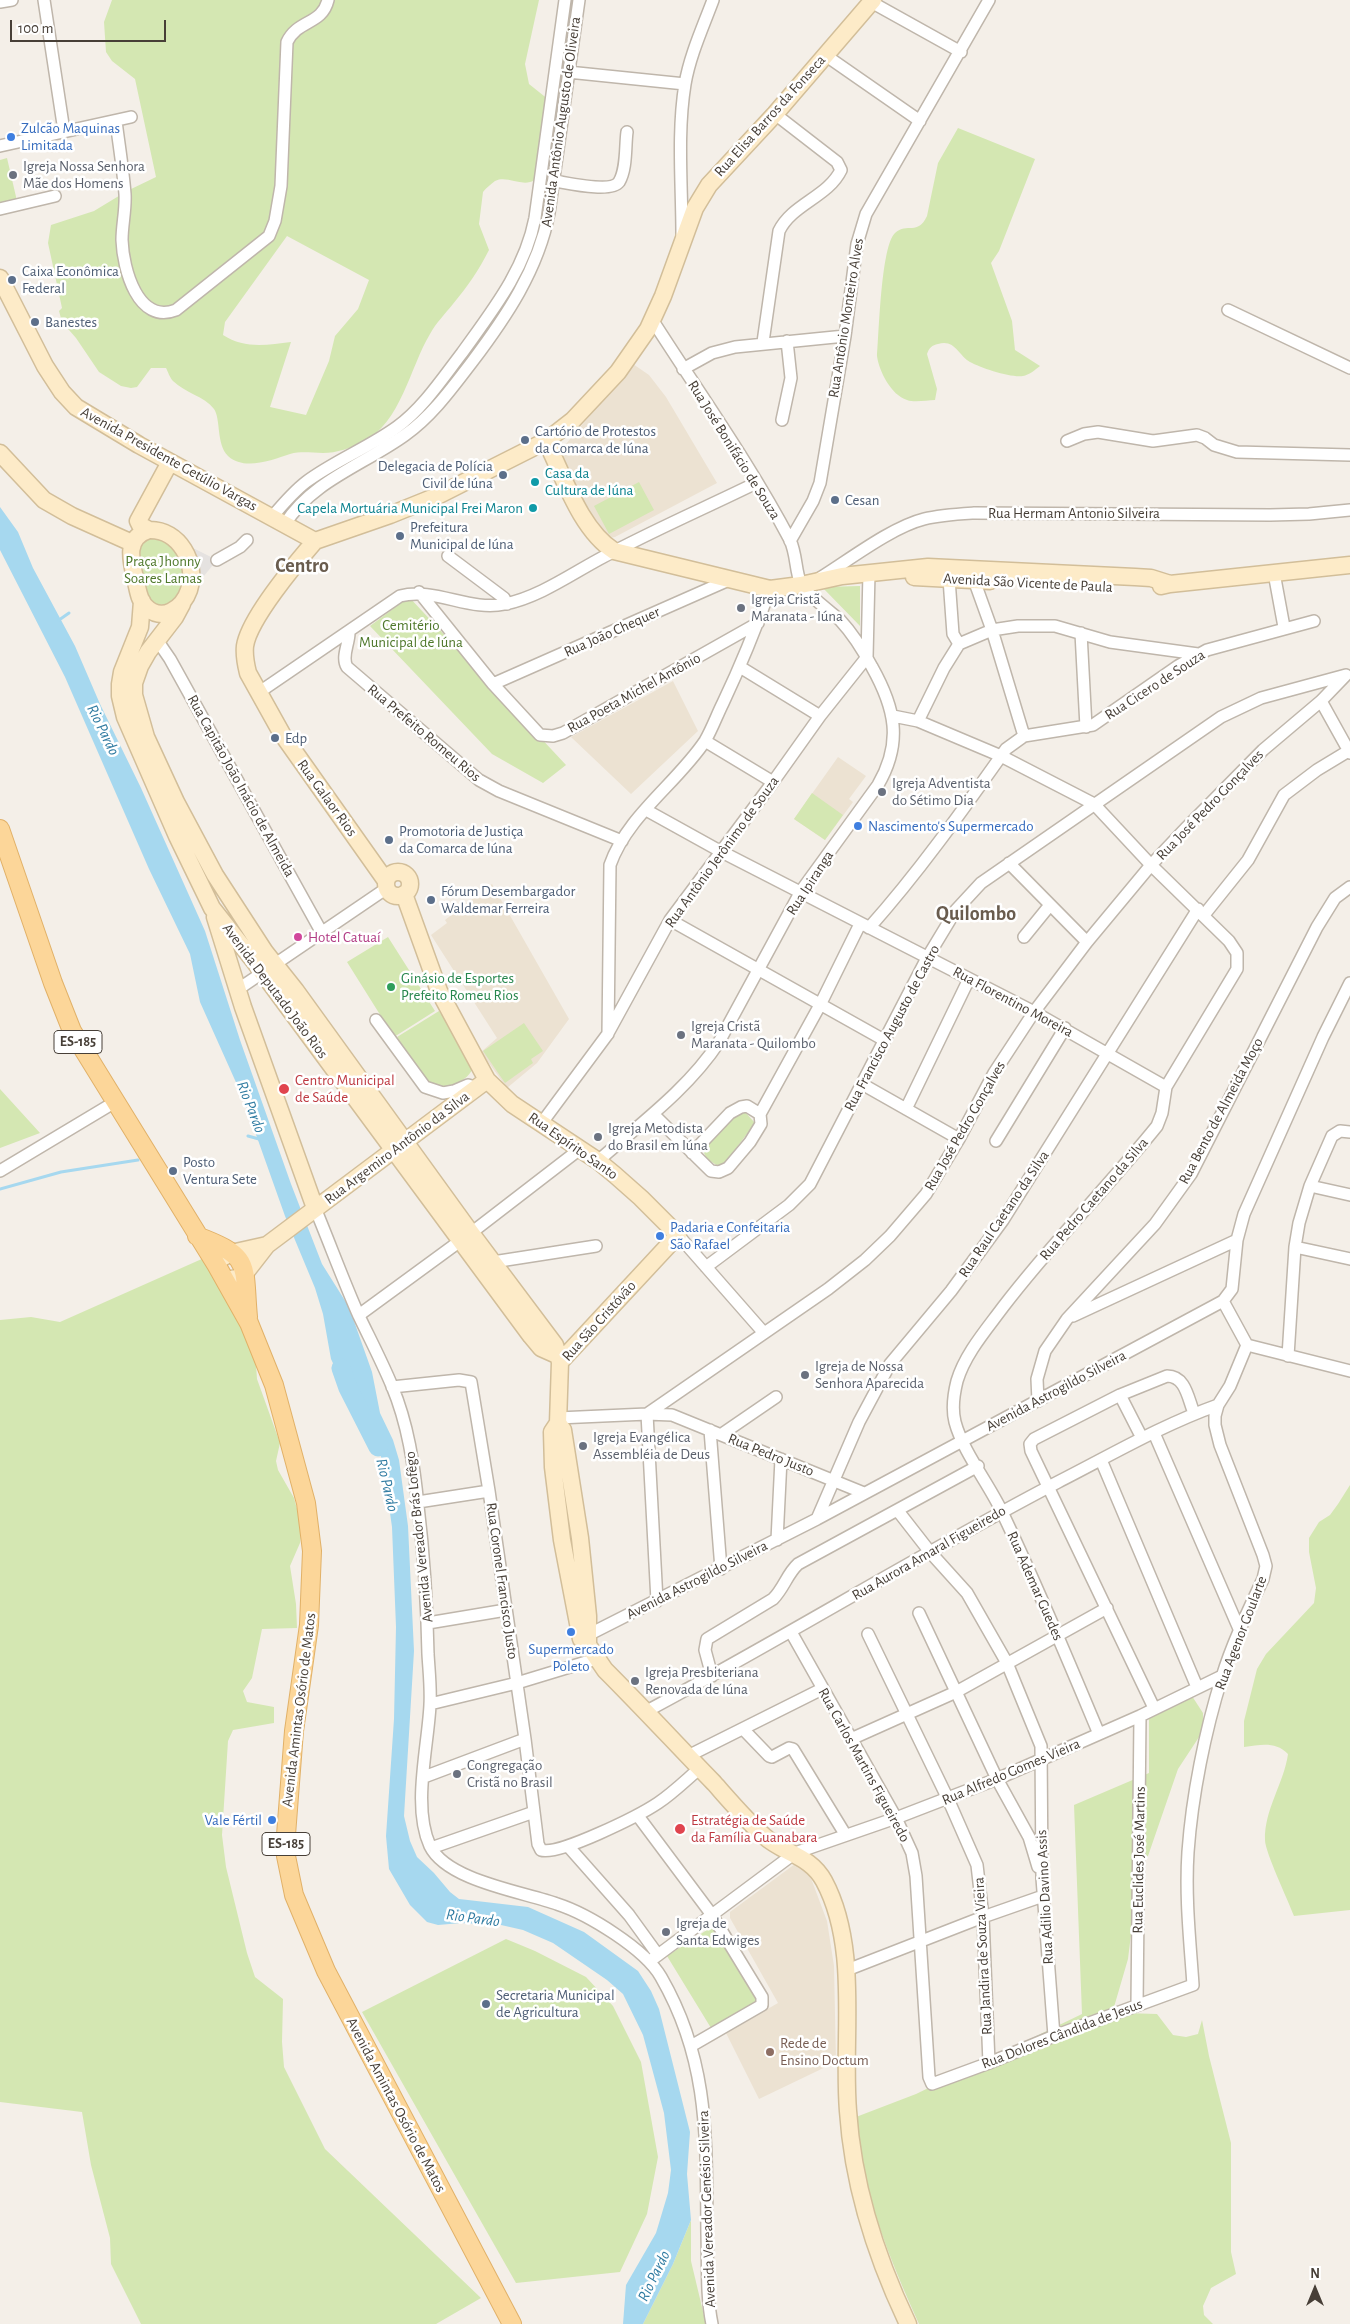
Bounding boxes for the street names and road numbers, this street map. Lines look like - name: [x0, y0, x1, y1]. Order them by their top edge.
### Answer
- street label: Avenida Antônio Augusto de Oliveira: [537, 16, 585, 228]
- street label: Rua Elisa Barros da Fonseca: [711, 51, 829, 181]
- street label: Rua Antônio Monteiro Alves: [824, 237, 868, 399]
- street label: Rua José Bonifácio de Souza: [684, 377, 784, 523]
- street label: Avenida Presidente Getúlio Vargas: [78, 403, 260, 515]
- street label: Rua Hermam Antonio Silveira: [988, 504, 1160, 522]
- street label: Avenida São Vicente de Paula: [943, 570, 1113, 596]
- street label: Rua João Chequer: [561, 603, 663, 661]
- street label: Rua Cicero de Souza: [1101, 646, 1209, 724]
- street label: Rua Poeta Michel Antônio: [564, 649, 704, 737]
- street label: Rua Prefeito Romeu Rios: [364, 680, 484, 786]
- street label: Rua Capitão João Inácio de Almeida: [183, 692, 299, 880]
- street label: Rua José Pedro Gonçalves: [1153, 746, 1267, 864]
- street label: Rua Galaor Rios: [293, 756, 361, 840]
- street label: Rua Antônio Jerônimo de Souza: [661, 773, 783, 931]
- street label: Rua Ipiranga: [782, 847, 838, 919]
- street label: Avenida Deputado João Rios: [218, 920, 332, 1062]
- street label: Rua Francisco Augusto de Castro: [840, 942, 944, 1114]
- street label: Rua Florentino Moreira: [950, 963, 1076, 1041]
- road number: ES-185: [54, 1030, 102, 1054]
- street label: Rua Bento de Almeida Moço: [1175, 1035, 1267, 1187]
- street label: Rua José Pedro Gonçalves: [921, 1058, 1009, 1194]
- street label: Rua Argemiro Antônio da Silva: [321, 1088, 473, 1208]
- street label: Rua Espírito Santo: [525, 1108, 621, 1184]
- street label: Rua Pedro Caetano da Silva: [1036, 1134, 1152, 1264]
- street label: Rua Raul Caetano da Silva: [955, 1147, 1053, 1281]
- street label: Rua São Cristóvão: [558, 1277, 640, 1365]
- street label: Avenida Astrogildo Silveira: [983, 1346, 1129, 1436]
- street label: Rua Pedro Justo: [725, 1430, 817, 1480]
- street label: Avenida Vereador Brás Lofêgo: [401, 1451, 437, 1623]
- street label: Rua Coronel Francisco Justo: [482, 1501, 522, 1661]
- street label: Rua Aurora Amaral Figueiredo: [849, 1502, 1009, 1604]
- street label: Rua Ademar Guedes: [1003, 1529, 1067, 1643]
- street label: Avenida Astrogildo Silveira: [623, 1537, 771, 1623]
- street label: Rua Agenor Goularte: [1211, 1573, 1271, 1693]
- street label: Avenida Amintas Osório de Matos: [278, 1612, 320, 1808]
- street label: Rua Carlos Martins Figueiredo: [814, 1685, 914, 1845]
- street label: Rua Alfredo Gomes Vieira: [939, 1735, 1083, 1809]
- street label: Rua Euclides José Martins: [1129, 1786, 1149, 1934]
- street label: Rua Adilio Davino Assis: [1032, 1829, 1058, 1965]
- road number: ES-185: [262, 1832, 310, 1856]
- street label: Rua Jandira de Souza Vieira: [970, 1877, 996, 2035]
- street label: Rua Dolores Cândida de Jesus: [979, 1995, 1145, 2073]
- street label: Avenida Amintas Osório de Matos: [342, 2014, 450, 2196]
- street label: Avenida Vereador Genésio Silveira: [695, 2110, 719, 2308]

